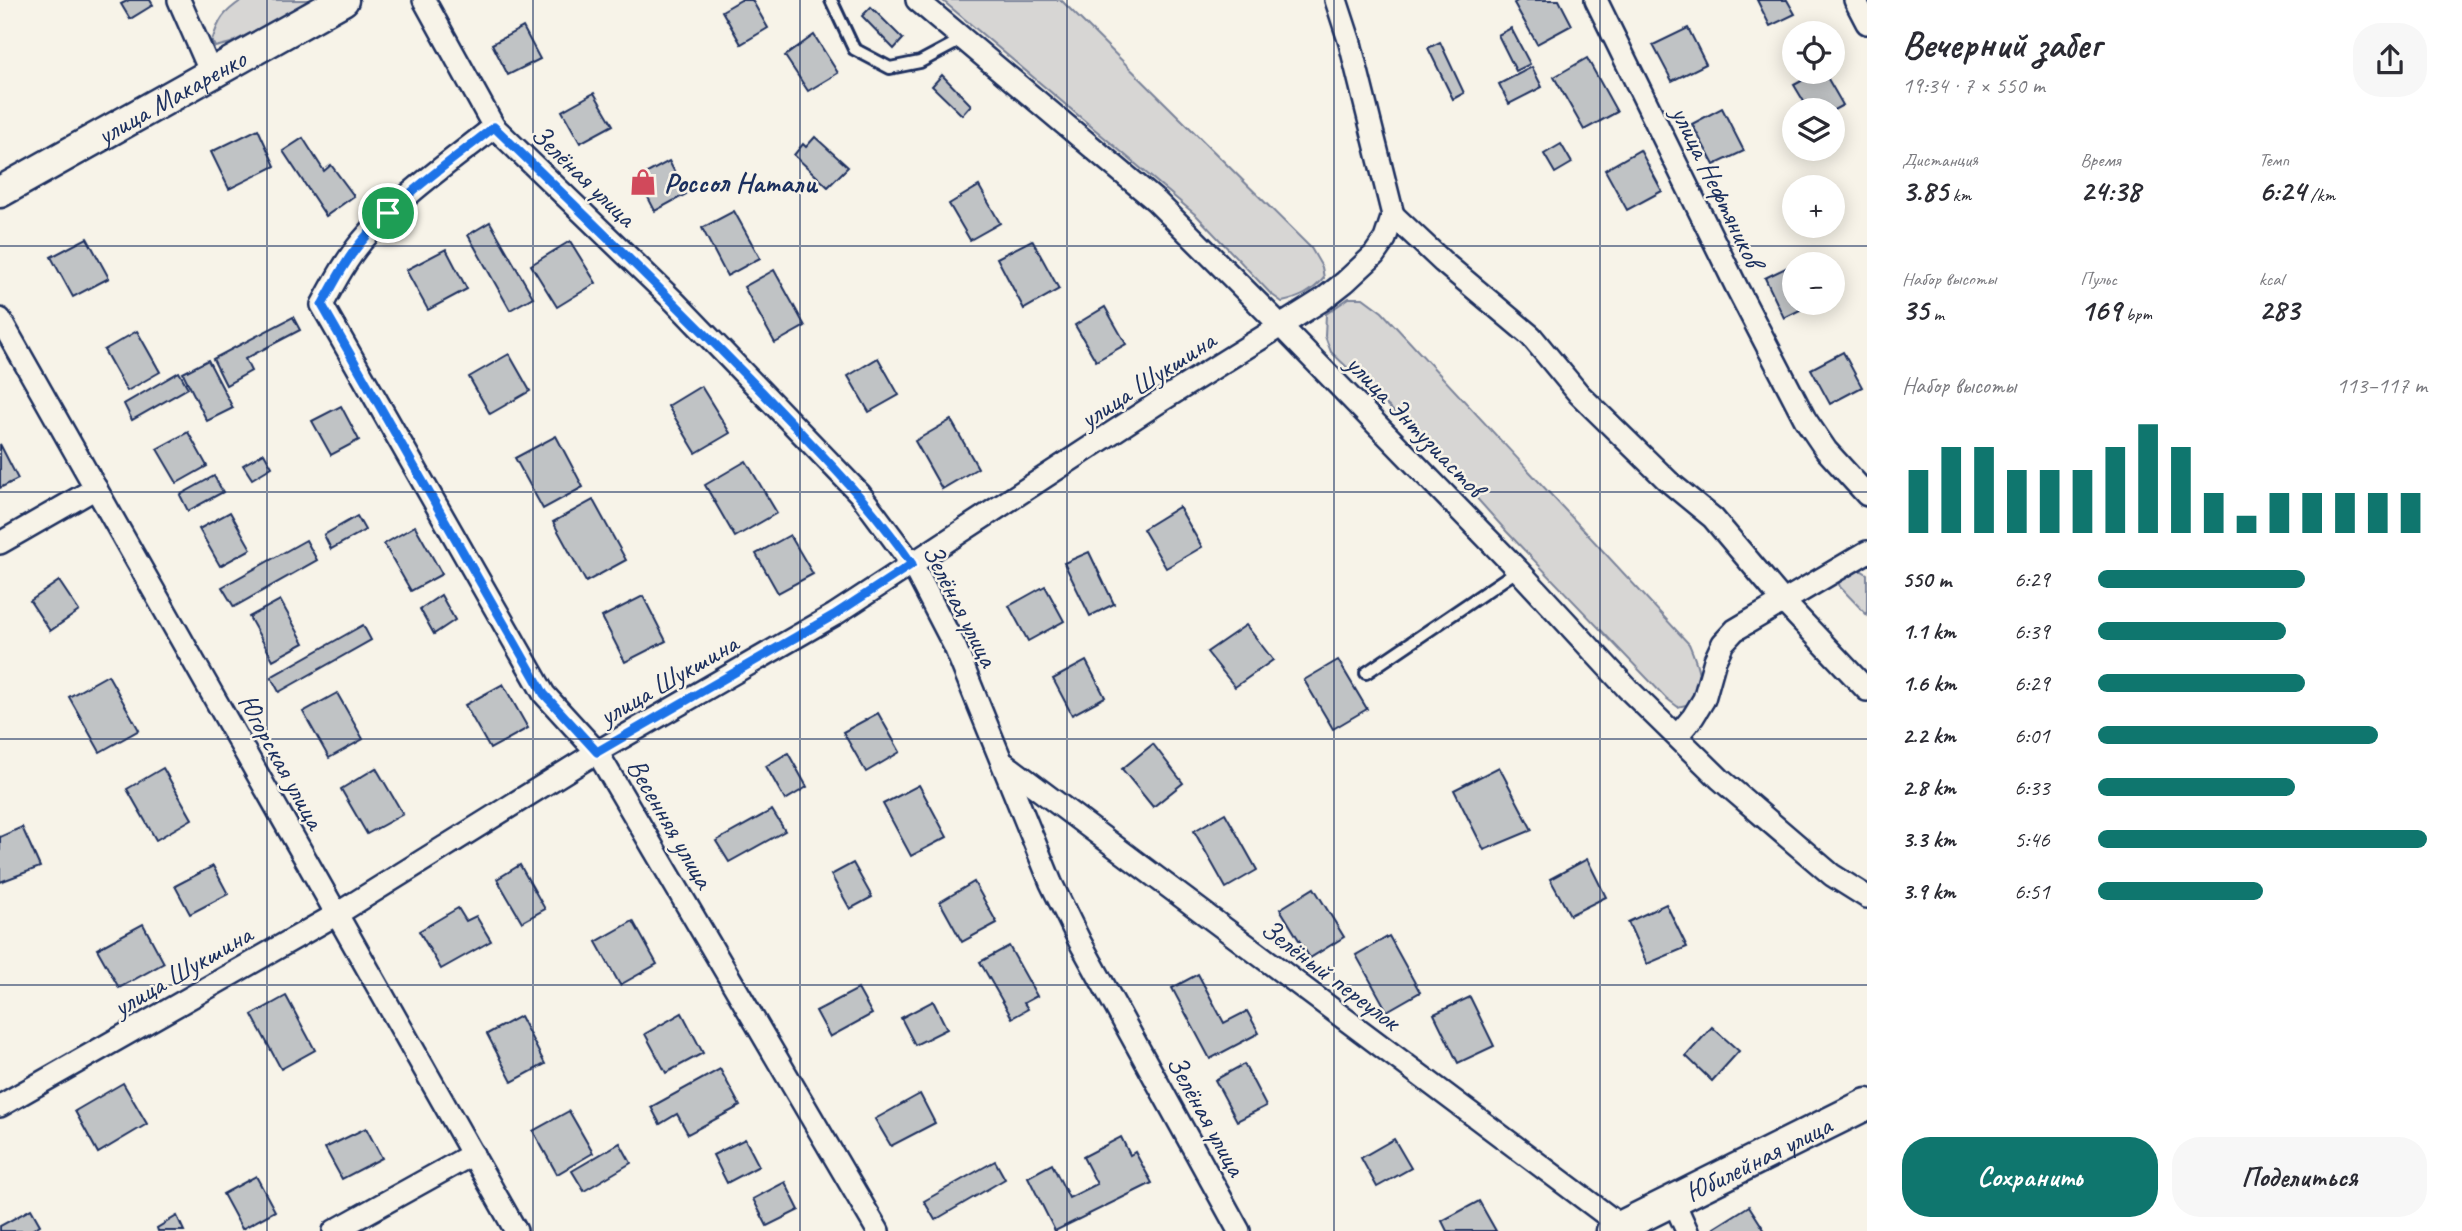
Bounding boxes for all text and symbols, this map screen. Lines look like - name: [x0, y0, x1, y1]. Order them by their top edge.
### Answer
- map controls: [1782, 21, 1845, 315]
- button: locate: [1782, 21, 1845, 84]
- text: Вечерний забег: [1902, 21, 2101, 68]
- button: share: [2353, 23, 2427, 97]
- street label: улица Макаренко: [89, 40, 254, 153]
- text: 19:34 · 7 × 550 m: [1902, 71, 2045, 100]
- street label: улица Нефтяников: [1663, 98, 1774, 278]
- button: layers: [1782, 98, 1845, 161]
- street label: Зелёная улица: [524, 117, 645, 235]
- text: Дистанция: [1902, 148, 1978, 172]
- text: Время: [2080, 148, 2120, 172]
- text: Темп: [2259, 148, 2289, 172]
- place label: Россол Натали: [664, 165, 818, 200]
- shop icon: Россол Натали: [628, 167, 658, 197]
- text: 3.85: [1902, 172, 1948, 210]
- text: 24:38: [2080, 172, 2140, 210]
- text: 6:24: [2259, 172, 2306, 210]
- button: +: [1782, 175, 1845, 238]
- pin: [358, 183, 418, 243]
- text: km: [1948, 183, 1971, 207]
- text: /km: [2306, 183, 2335, 207]
- icon: arrive: [369, 194, 407, 232]
- button: −: [1782, 252, 1845, 315]
- text: Набор высоты: [1902, 267, 1996, 291]
- text: Пульс: [2080, 267, 2117, 291]
- text: kcal: [2259, 267, 2284, 291]
- text: 35: [1902, 291, 1929, 329]
- text: 169: [2080, 291, 2121, 329]
- text: 283: [2259, 291, 2299, 329]
- text: m: [1929, 302, 1944, 326]
- text: bpm: [2121, 302, 2152, 326]
- street label: улица Шукшина: [1071, 321, 1224, 437]
- street label: улица Энтузиастов: [1337, 345, 1496, 508]
- text: Набор высоты: [1902, 371, 2016, 400]
- text: 113–117 m: [2336, 371, 2427, 400]
- street label: Зелёная улица: [915, 538, 1007, 674]
- text: 550 m: [1902, 565, 1951, 594]
- text: 6:29: [2014, 565, 2050, 594]
- text: 1.1 km: [1902, 617, 1956, 646]
- text: 6:39: [2014, 617, 2050, 646]
- street label: улица Шукшина: [591, 624, 746, 734]
- text: 1.6 km: [1902, 669, 1956, 698]
- text: 6:29: [2014, 669, 2050, 698]
- street label: Югорская улица: [230, 688, 334, 837]
- text: 2.2 km: [1902, 721, 1956, 750]
- text: 6:01: [2014, 721, 2050, 750]
- street label: Весенняя улица: [619, 752, 723, 896]
- text: 2.8 km: [1902, 773, 1956, 802]
- text: 6:33: [2014, 773, 2050, 802]
- text: 3.3 km: [1902, 825, 1956, 854]
- text: 5:46: [2014, 825, 2050, 854]
- text: 3.9 km: [1902, 877, 1955, 906]
- text: 6:51: [2014, 877, 2050, 906]
- street label: Зелёный переулок: [1254, 911, 1409, 1040]
- street label: улица Шукшина: [105, 915, 260, 1025]
- street label: Зелёная улица: [1159, 1049, 1255, 1183]
- street label: Юбилейная улица: [1679, 1107, 1839, 1210]
- button: Сохранить: [1902, 1137, 2158, 1217]
- button: Поделиться: [2172, 1137, 2427, 1217]

